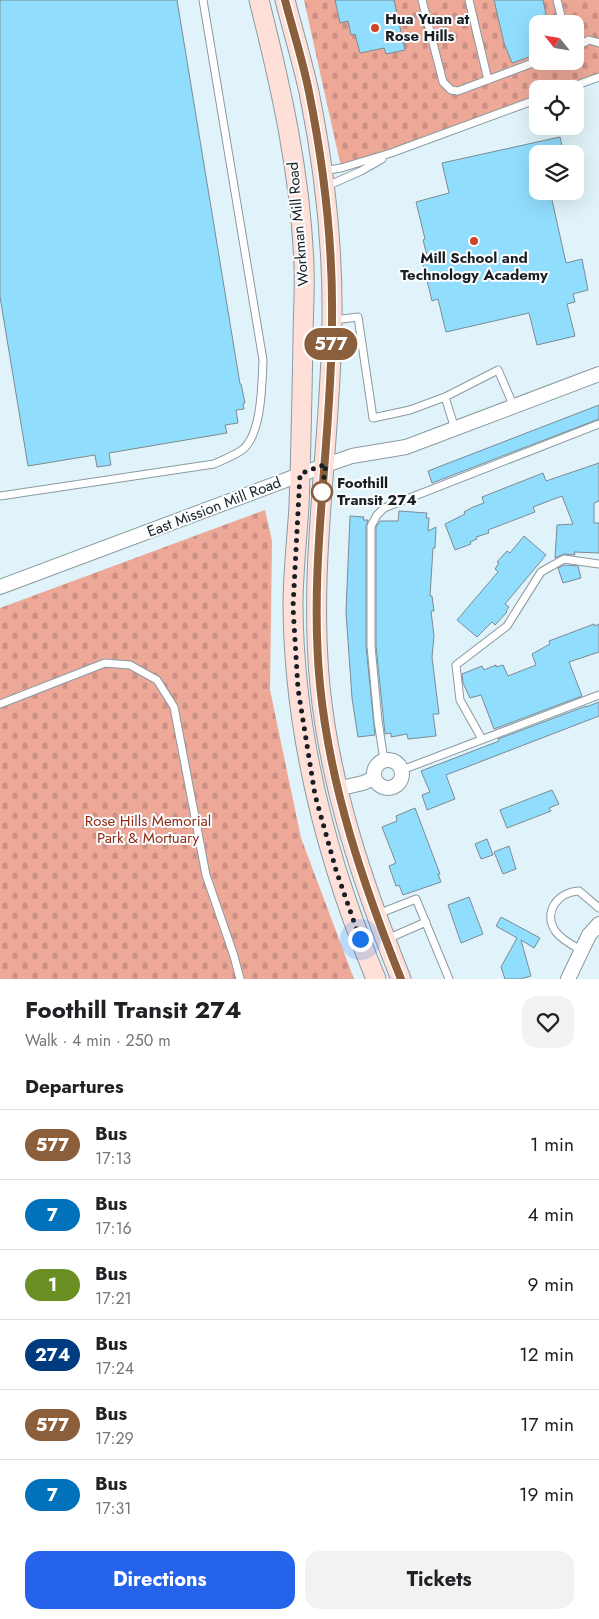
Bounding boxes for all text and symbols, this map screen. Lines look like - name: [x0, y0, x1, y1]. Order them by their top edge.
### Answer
- place label: Hua Yuan at Rose Hills: [385, 8, 470, 47]
- north arrow: [529, 15, 584, 70]
- map controls: [529, 15, 584, 200]
- marker: Hua Yuan at Rose Hills: [369, 22, 381, 34]
- button: locate: [529, 80, 584, 135]
- button: layers: [529, 145, 584, 200]
- street label: Workman Mill Road: [282, 161, 314, 287]
- marker: Mill School and Technology Academy: [468, 235, 480, 247]
- place label: Mill School and Technology Academy: [400, 247, 548, 286]
- line badge: 577: [302, 328, 360, 360]
- text: 577: [314, 331, 348, 357]
- street label: East Mission Mill Road: [144, 471, 284, 543]
- place label: Foothill Transit 274: [337, 472, 417, 511]
- marker: Foothill Transit 274: [311, 481, 333, 503]
- park label: Rose Hills Memorial Park & Mortuary: [85, 810, 211, 849]
- your location: [348, 927, 373, 952]
- text: Foothill Transit 274: [25, 992, 241, 1027]
- button: heart: [522, 996, 574, 1048]
- text: Walk · 4 min · 250 m: [25, 1029, 171, 1052]
- text: Departures: [25, 1073, 124, 1100]
- text: Bus: [95, 1120, 127, 1147]
- text: 1 min: [530, 1131, 574, 1158]
- text: 577: [36, 1132, 69, 1158]
- text: 17:13: [95, 1147, 131, 1170]
- text: Bus: [95, 1190, 127, 1217]
- text: 4 min: [527, 1201, 574, 1228]
- text: 7: [47, 1202, 58, 1228]
- text: 17:16: [95, 1217, 132, 1240]
- text: Bus: [95, 1260, 127, 1287]
- text: 9 min: [528, 1271, 574, 1298]
- text: 1: [48, 1272, 57, 1298]
- text: 17:21: [95, 1287, 132, 1310]
- text: Bus: [95, 1330, 127, 1357]
- text: 12 min: [519, 1341, 574, 1368]
- text: 274: [35, 1342, 70, 1368]
- text: 17:24: [95, 1357, 134, 1380]
- text: Bus: [95, 1400, 127, 1427]
- text: 17 min: [520, 1411, 574, 1438]
- text: 577: [36, 1412, 69, 1438]
- text: 17:29: [95, 1427, 134, 1450]
- text: Bus: [95, 1470, 127, 1497]
- text: 19 min: [519, 1481, 574, 1508]
- text: 7: [47, 1482, 58, 1508]
- text: 17:31: [95, 1497, 131, 1520]
- button: Directions: [25, 1551, 295, 1609]
- button: Tickets: [305, 1551, 574, 1609]

